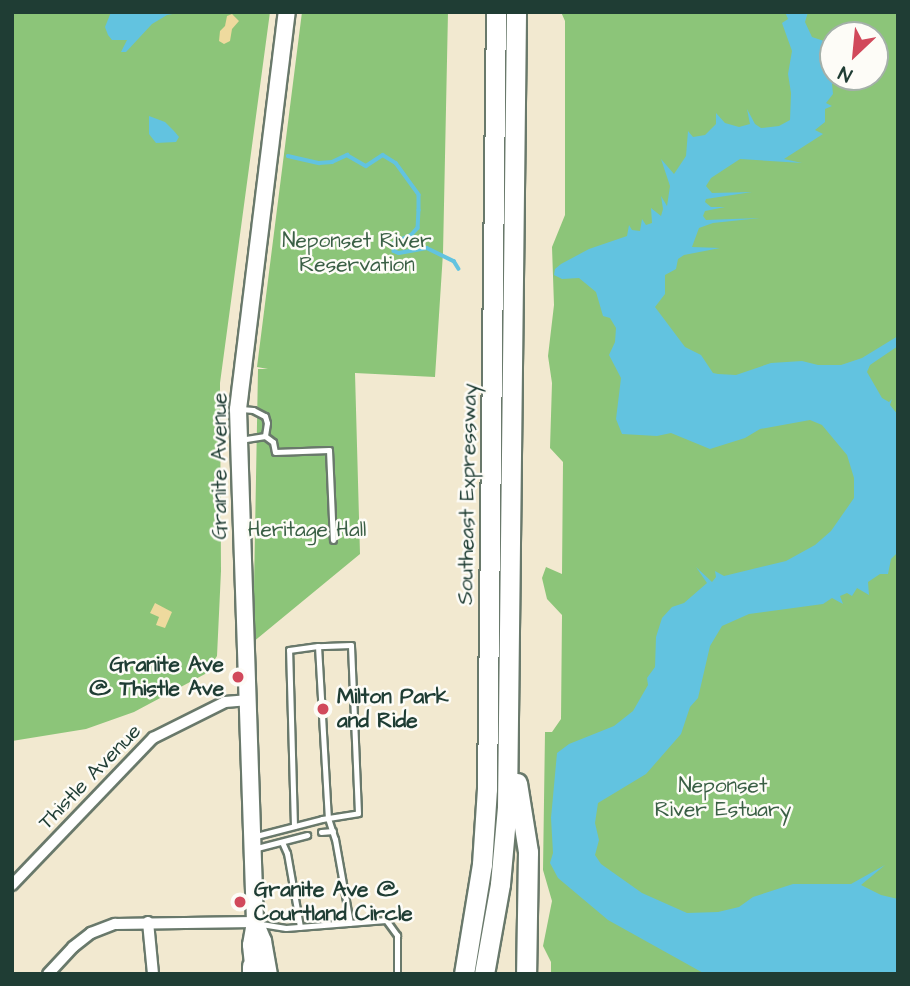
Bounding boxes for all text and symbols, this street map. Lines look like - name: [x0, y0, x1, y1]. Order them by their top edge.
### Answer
- north arrow: [819, 21, 889, 91]
- text: N: [834, 59, 857, 88]
- park label: Neponset River Reservation: [282, 228, 432, 278]
- street label: Southeast Expressway: [453, 383, 483, 605]
- street label: Granite Avenue: [207, 393, 233, 539]
- park label: Heritage Hall: [248, 517, 366, 543]
- place label: Granite Ave @ Thistle Ave: [89, 652, 224, 702]
- marker: Granite Ave @ Thistle Ave: [230, 669, 246, 685]
- place label: Milton Park and Ride: [337, 684, 449, 734]
- marker: Milton Park and Ride: [315, 701, 331, 717]
- street label: Thistle Avenue: [33, 719, 147, 835]
- park label: Neponset River Estuary: [655, 773, 791, 823]
- place label: Granite Ave @ Courtland Circle: [254, 877, 413, 927]
- marker: Granite Ave @ Courtland Circle: [232, 894, 248, 910]

